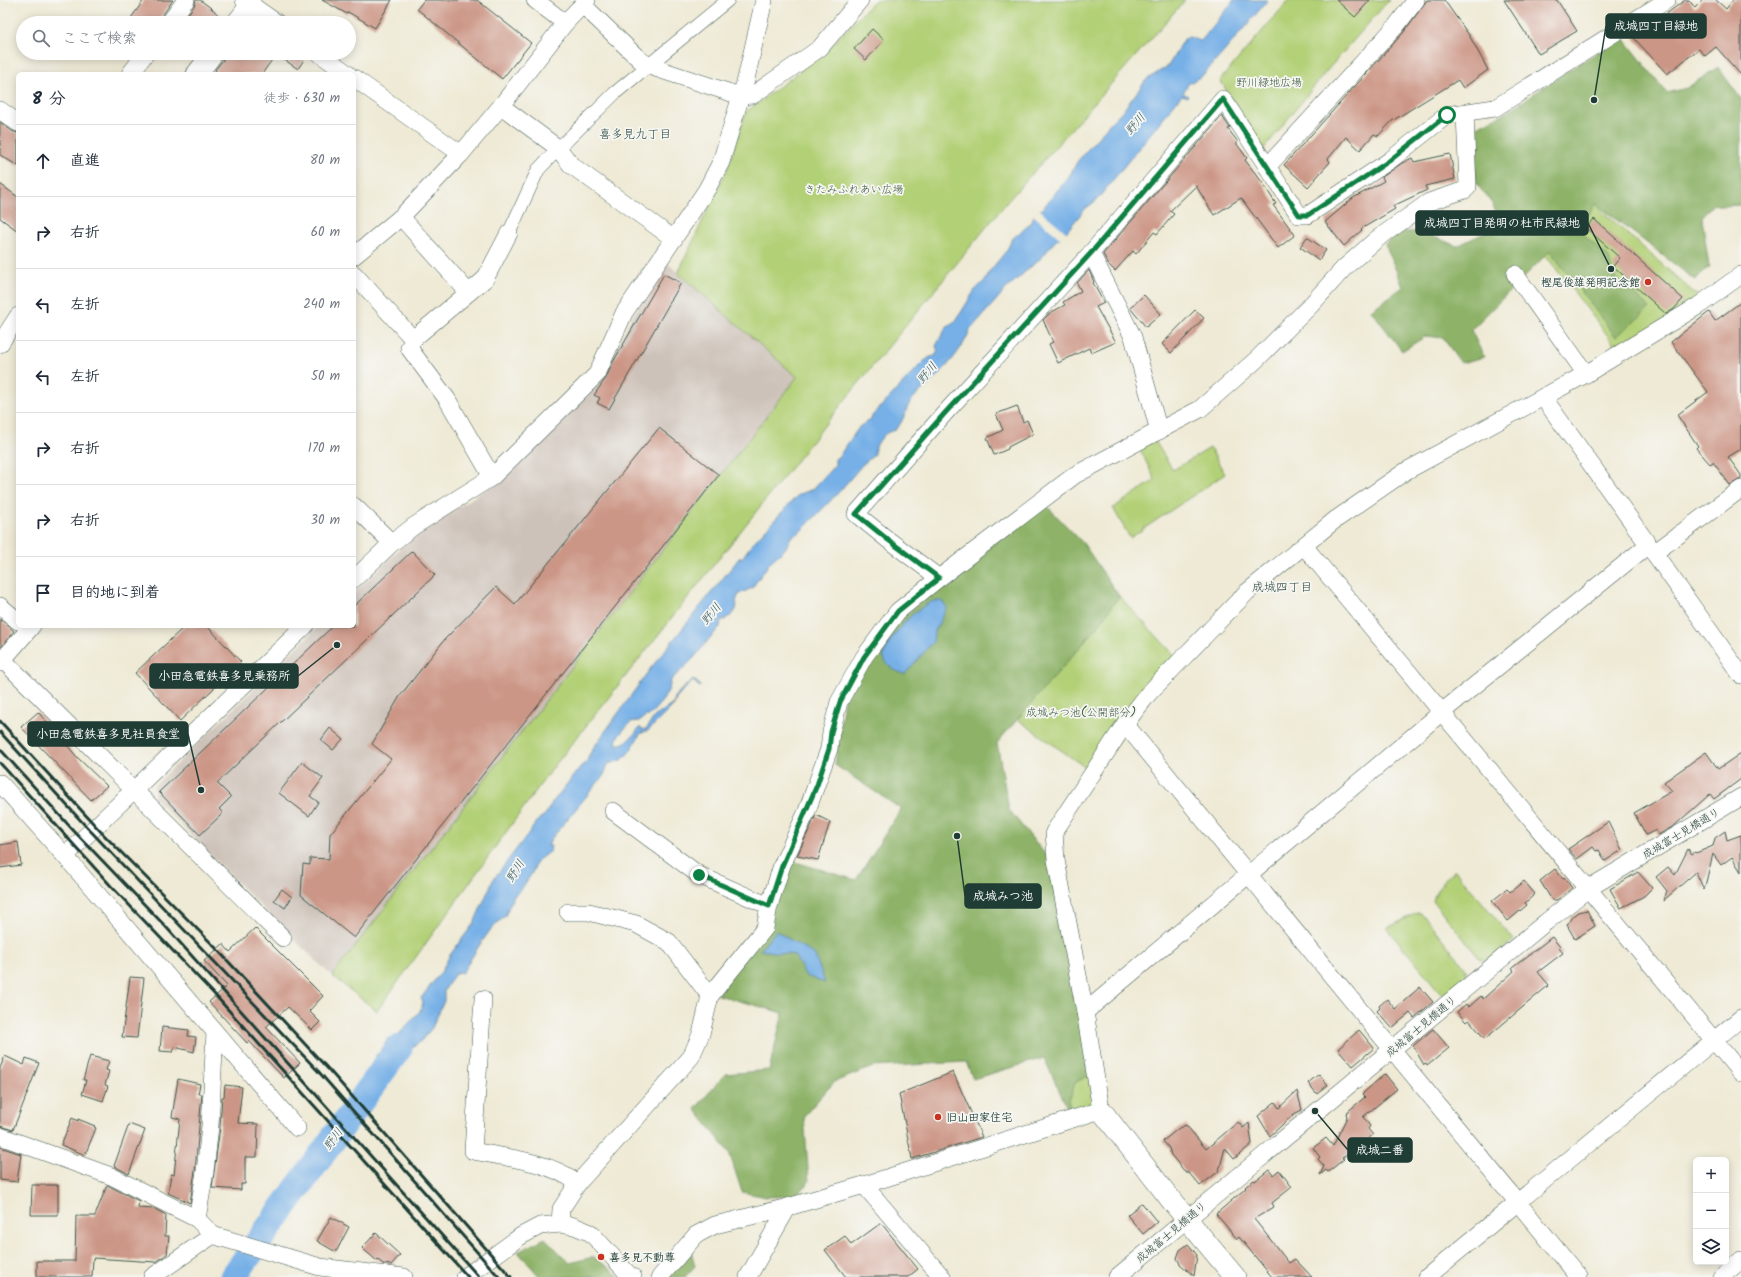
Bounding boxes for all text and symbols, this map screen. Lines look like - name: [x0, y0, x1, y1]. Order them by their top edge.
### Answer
- callout: 成城四丁目緑地: [1606, 14, 1706, 38]
- search box: [16, 16, 356, 60]
- text: 成城四丁目緑地: [1614, 17, 1698, 36]
- icon: search: [30, 27, 52, 49]
- text: ここで検索: [62, 27, 137, 51]
- park label: 野川緑地広場: [1236, 74, 1302, 92]
- text: 8 分: [32, 86, 66, 113]
- text: 徒歩 · 630 m: [264, 88, 340, 109]
- route start: [1438, 106, 1456, 124]
- water label: 野川: [1120, 109, 1150, 140]
- district label: 喜多見九丁目: [599, 125, 671, 144]
- text: 直進: [70, 149, 100, 173]
- icon: ahead: [32, 150, 54, 172]
- text: 80 m: [310, 150, 340, 171]
- park label: きたみふれあい広場: [805, 181, 904, 199]
- callout: 成城四丁目発明の杜市民緑地: [1416, 211, 1588, 235]
- text: 成城四丁目発明の杜市民緑地: [1424, 214, 1580, 233]
- text: 右折: [70, 221, 100, 245]
- icon: right: [32, 222, 54, 244]
- text: 60 m: [311, 222, 340, 243]
- place label: 樫尾俊雄発明記念館: [1541, 274, 1640, 292]
- marker: 樫尾俊雄発明記念館: [1643, 277, 1653, 287]
- text: 左折: [70, 293, 100, 317]
- icon: left: [32, 294, 54, 316]
- text: 240 m: [303, 294, 340, 315]
- water label: 野川: [912, 358, 942, 389]
- text: 左折: [70, 365, 100, 389]
- icon: left: [32, 366, 54, 388]
- text: 50 m: [311, 366, 340, 387]
- text: 右折: [70, 437, 100, 461]
- icon: right: [32, 438, 54, 460]
- text: 170 m: [308, 438, 340, 459]
- text: 右折: [70, 509, 100, 533]
- icon: right: [32, 510, 54, 532]
- text: 30 m: [311, 510, 340, 531]
- district label: 成城四丁目: [1252, 578, 1312, 597]
- text: 目的地に到着: [70, 581, 160, 605]
- icon: arrive: [32, 582, 54, 604]
- water label: 野川: [696, 599, 726, 630]
- callout: 小田急電鉄喜多見乗務所: [150, 664, 298, 688]
- text: 小田急電鉄喜多見乗務所: [158, 667, 291, 686]
- park label: 成城みつ池(公開部分): [1026, 704, 1136, 722]
- callout: 小田急電鉄喜多見社員食堂: [28, 722, 188, 746]
- text: 小田急電鉄喜多見社員食堂: [36, 725, 180, 744]
- street label: 成城富士見橋通り: [1639, 803, 1724, 864]
- water label: 野川: [501, 856, 530, 886]
- route end: [690, 866, 708, 884]
- callout: 成城みつ池: [965, 884, 1041, 908]
- text: 成城みつ池: [973, 887, 1033, 906]
- street label: 成城富士見橋通り: [1382, 992, 1461, 1062]
- place label: 旧山田家住宅: [946, 1109, 1012, 1127]
- marker: 旧山田家住宅: [933, 1112, 943, 1122]
- water label: 野川: [319, 1124, 348, 1155]
- callout: 成城二番: [1348, 1138, 1412, 1162]
- text: 成城二番: [1356, 1141, 1404, 1160]
- map controls: [1693, 1157, 1729, 1265]
- button: +: [1693, 1157, 1729, 1193]
- button: −: [1693, 1193, 1729, 1229]
- street label: 成城富士見橋通り: [1132, 1198, 1211, 1268]
- button: layers: [1693, 1229, 1729, 1265]
- place label: 喜多見不動尊: [609, 1249, 675, 1267]
- marker: 喜多見不動尊: [596, 1252, 606, 1262]

